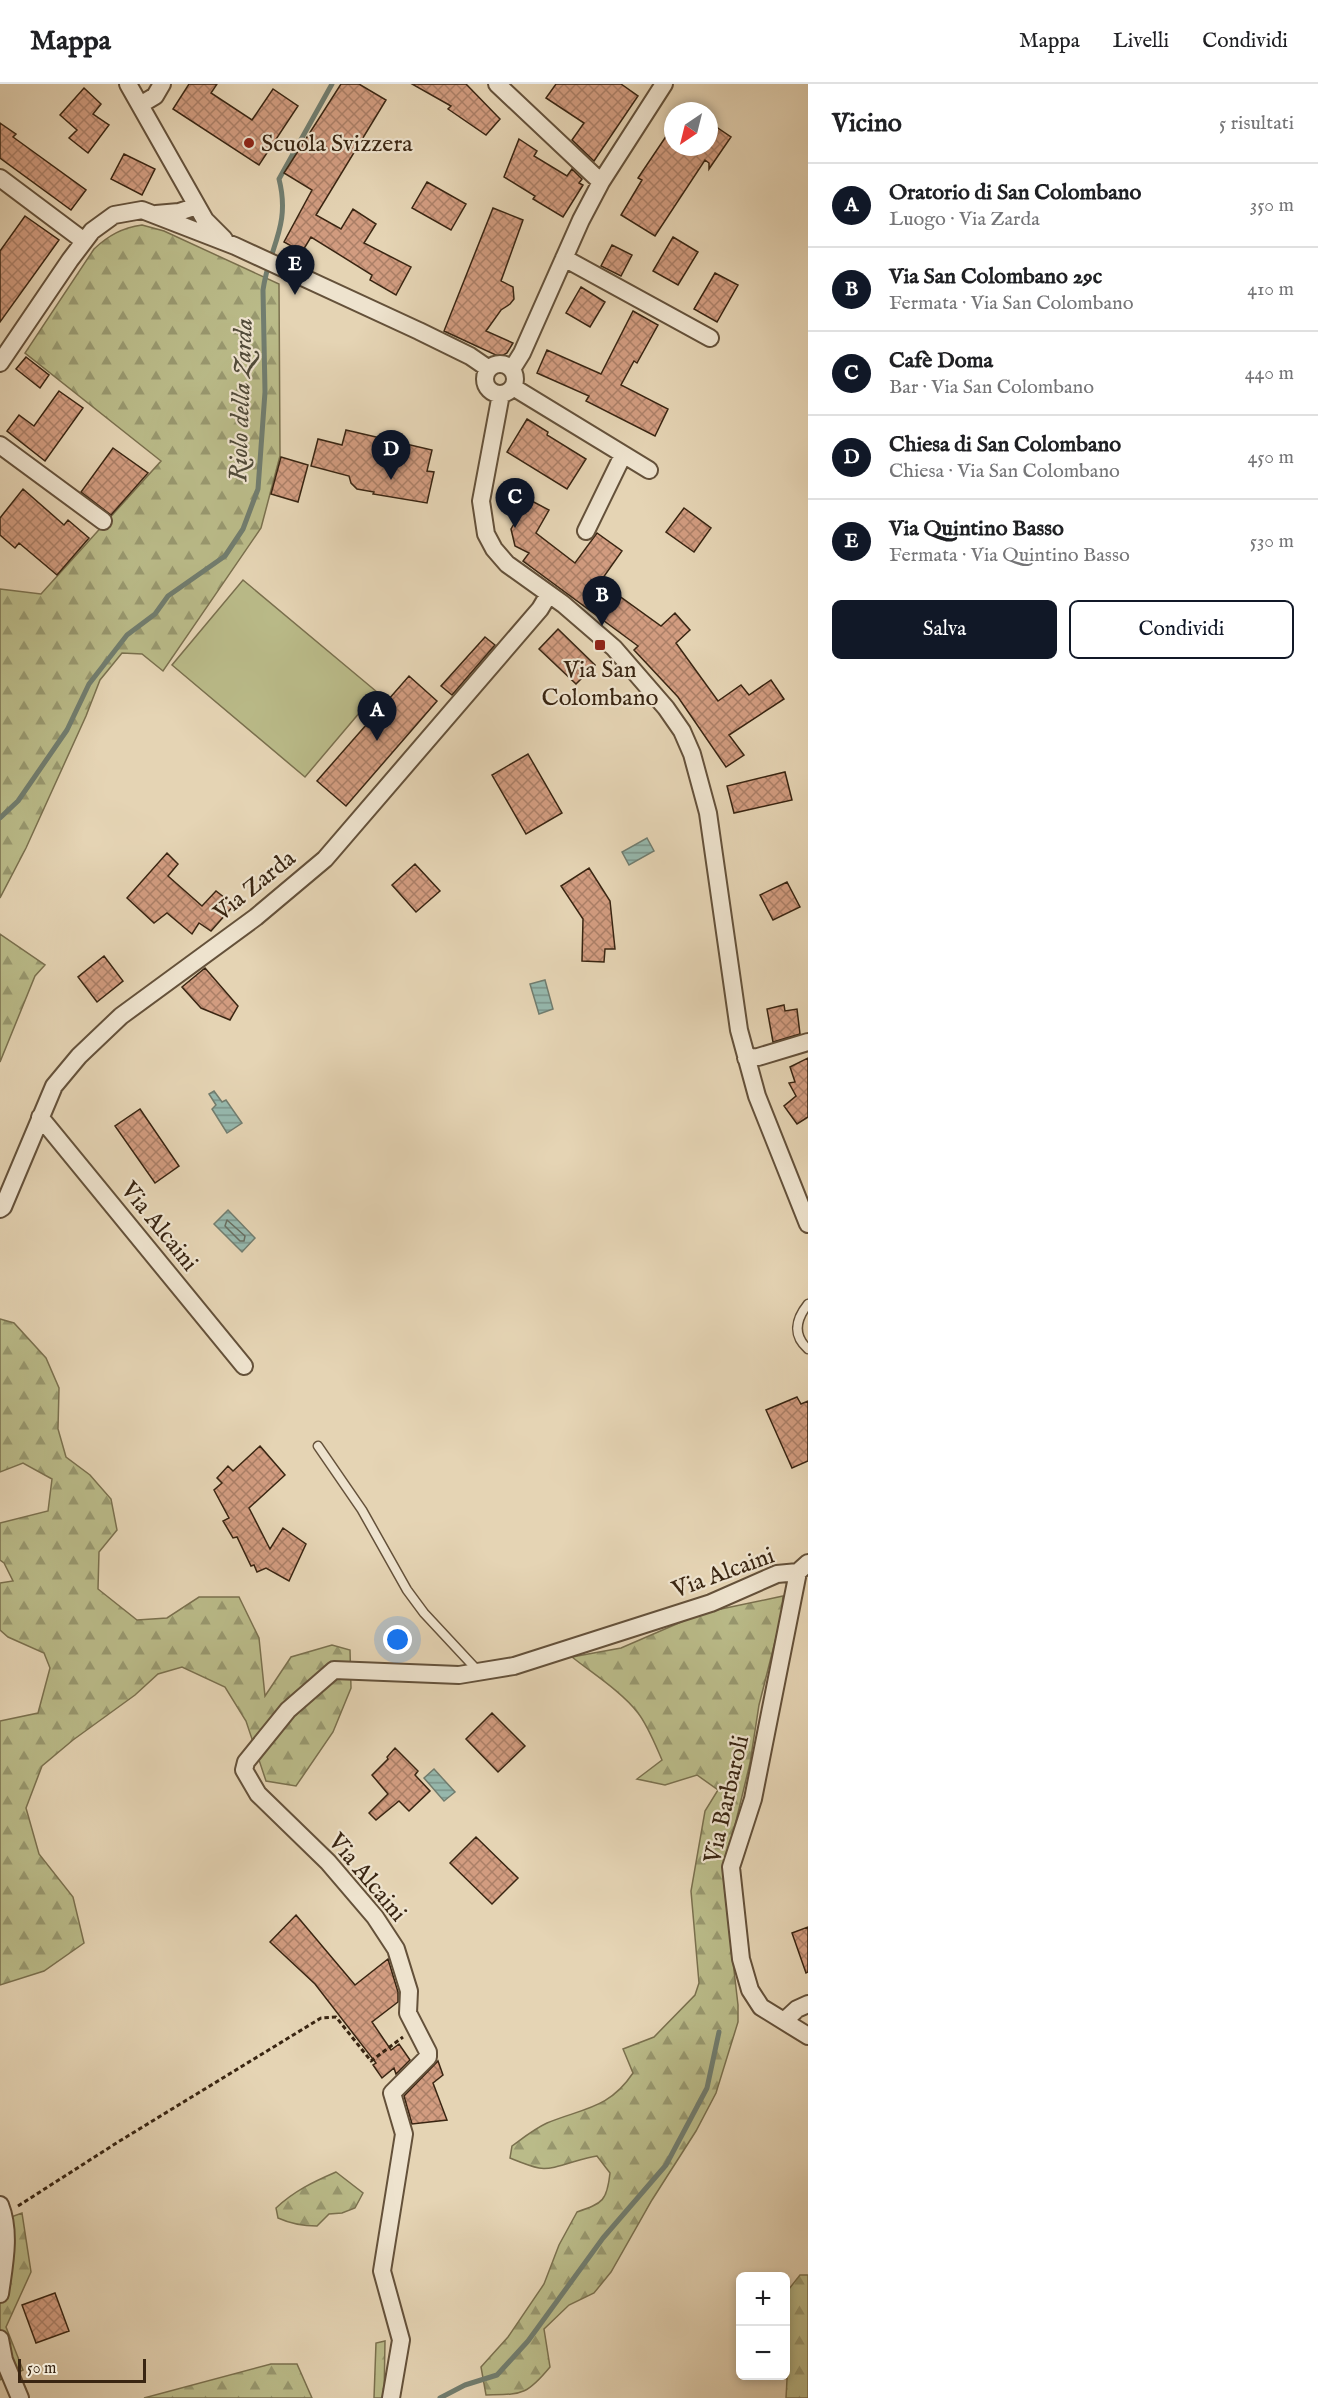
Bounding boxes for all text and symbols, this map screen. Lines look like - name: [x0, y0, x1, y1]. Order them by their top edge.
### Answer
- text: Mappa: [30, 24, 111, 59]
- text: Mappa: [1019, 28, 1080, 55]
- text: Livelli: [1113, 28, 1169, 55]
- text: Condividi: [1202, 28, 1288, 55]
- north arrow: [664, 102, 718, 156]
- text: Vicino: [832, 107, 902, 140]
- text: 5 risultati: [1219, 111, 1294, 136]
- place label: Scuola Svizzera: [261, 129, 413, 160]
- marker: Scuola Svizzera: [242, 136, 256, 150]
- text: Oratorio di San Colombano: [889, 179, 1141, 207]
- text: A: [845, 193, 858, 218]
- text: 350 m: [1250, 193, 1294, 218]
- text: Luogo · Via Zarda: [889, 207, 1040, 232]
- pin: E: [276, 246, 314, 295]
- text: Via San Colombano 29c: [889, 263, 1102, 291]
- text: B: [845, 277, 858, 302]
- text: 410 m: [1247, 277, 1294, 302]
- text: Fermata · Via San Colombano: [889, 291, 1133, 316]
- water label: Riolo della Zarda: [222, 318, 262, 483]
- text: Cafè Doma: [889, 347, 993, 375]
- text: C: [844, 361, 859, 386]
- text: 440 m: [1245, 361, 1294, 386]
- text: Bar · Via San Colombano: [889, 375, 1094, 400]
- pin: D: [372, 430, 410, 480]
- text: Chiesa di San Colombano: [889, 431, 1121, 459]
- text: D: [843, 445, 860, 470]
- text: 450 m: [1247, 445, 1294, 470]
- text: Chiesa · Via San Colombano: [889, 459, 1120, 484]
- pin: C: [496, 478, 534, 528]
- text: Via Quintino Basso: [889, 515, 1064, 543]
- text: E: [845, 529, 858, 554]
- text: 530 m: [1250, 529, 1294, 554]
- text: Fermata · Via Quintino Basso: [889, 543, 1130, 568]
- pin: B: [582, 576, 622, 626]
- button: Salva: [832, 600, 1057, 659]
- button: Condividi: [1069, 600, 1294, 659]
- marker: Via San Colombano: [593, 638, 607, 652]
- place label: Via San Colombano: [542, 655, 658, 714]
- pin: A: [358, 692, 397, 741]
- street label: Via Zarda: [207, 843, 303, 929]
- street label: Via Alcaini: [113, 1175, 204, 1278]
- street label: Via Alcaini: [667, 1541, 779, 1607]
- your location: [383, 1625, 412, 1654]
- street label: Via Barbaroli: [697, 1732, 757, 1867]
- street label: Via Alcaini: [320, 1826, 413, 1929]
- map controls: [736, 2272, 790, 2380]
- button: +: [736, 2272, 790, 2326]
- button: −: [736, 2326, 790, 2380]
- scale bar: [18, 2356, 146, 2384]
- text: 50 m: [27, 2359, 56, 2379]

